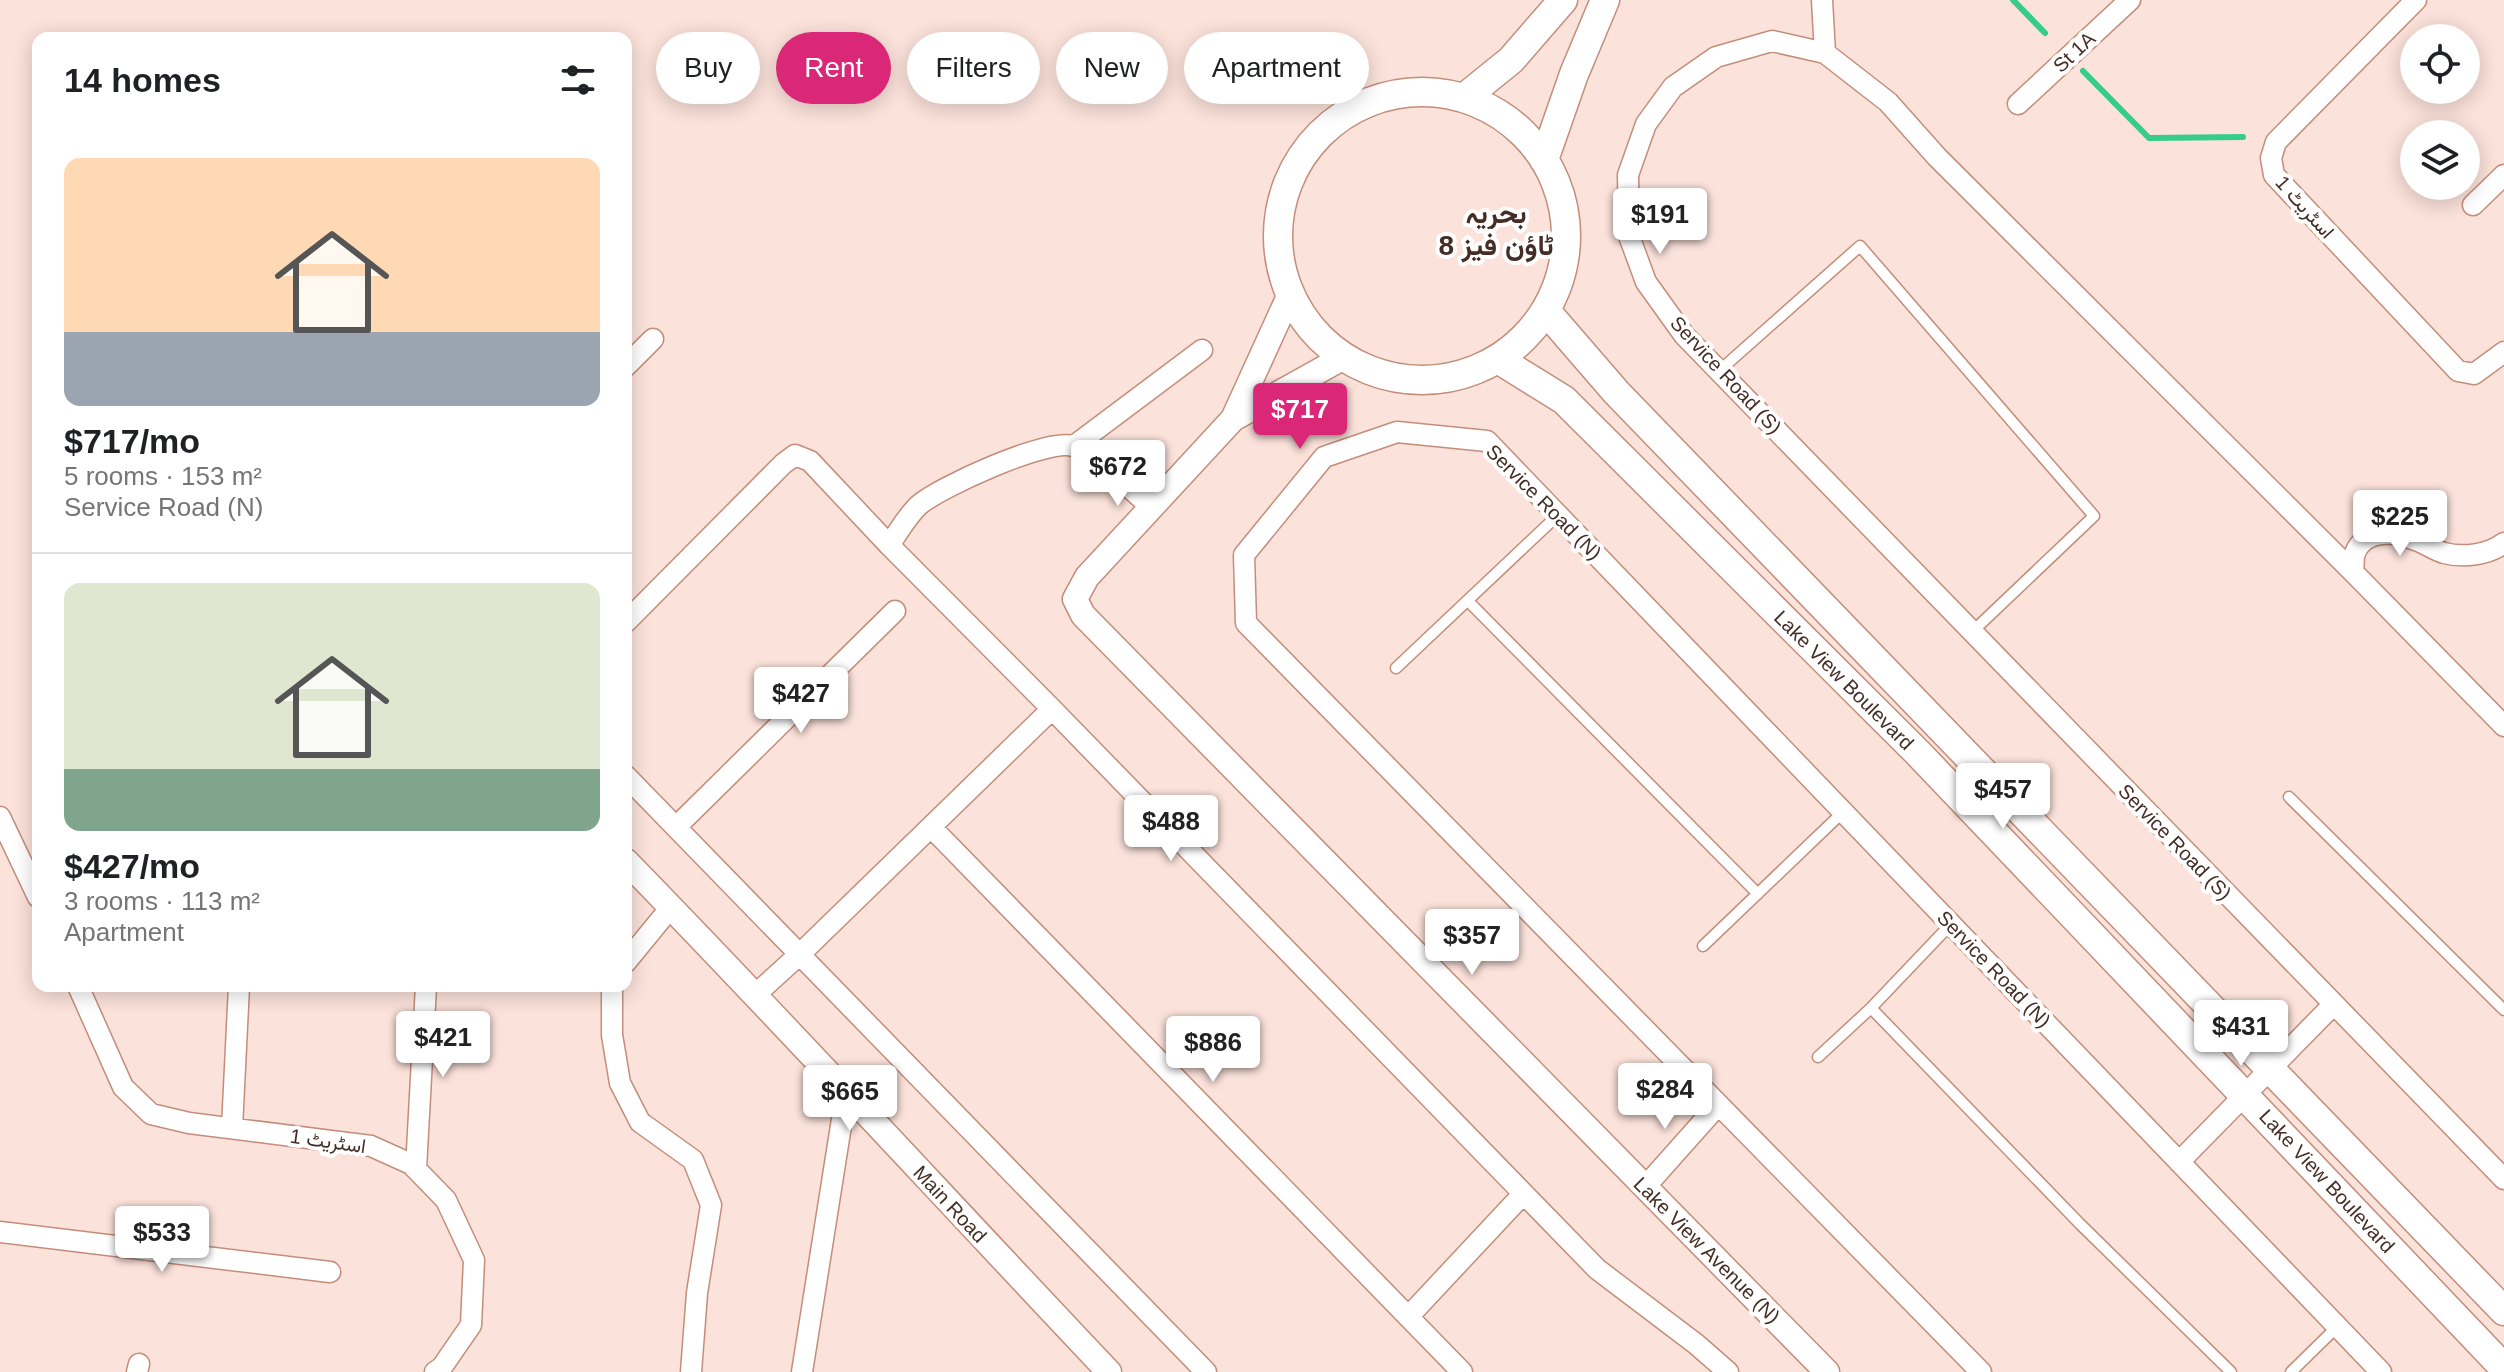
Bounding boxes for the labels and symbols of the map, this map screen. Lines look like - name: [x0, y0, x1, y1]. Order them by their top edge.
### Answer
- street label: St 1A: [2049, 27, 2100, 77]
- street label: اسٹریٹ 1: [2270, 171, 2339, 244]
- pin: $191: [1613, 188, 1707, 256]
- district label: بحریہ ٹاؤن فیز 8: [1438, 198, 1554, 263]
- street label: Service Road (S): [1666, 312, 1786, 438]
- pin: $717: [1253, 383, 1347, 451]
- pin: $672: [1071, 440, 1165, 508]
- street label: Service Road (N): [1482, 440, 1606, 564]
- pin: $225: [2353, 490, 2447, 558]
- street label: Lake View Boulevard: [1770, 606, 1918, 754]
- pin: $427: [754, 667, 848, 735]
- pin: $457: [1956, 763, 2050, 831]
- street label: Service Road (S): [2114, 780, 2236, 904]
- pin: $488: [1124, 795, 1218, 863]
- street label: Service Road (N): [1933, 906, 2055, 1032]
- pin: $357: [1425, 909, 1519, 977]
- pin: $431: [2194, 1000, 2288, 1068]
- pin: $421: [396, 1011, 490, 1079]
- pin: $886: [1166, 1016, 1260, 1084]
- pin: $284: [1618, 1063, 1712, 1131]
- pin: $665: [803, 1065, 897, 1133]
- street label: Lake View Boulevard: [2255, 1105, 2399, 1257]
- street label: اسٹریٹ 1: [288, 1125, 367, 1159]
- street label: Main Road: [909, 1161, 991, 1247]
- street label: Lake View Avenue (N): [1630, 1173, 1784, 1327]
- pin: $533: [115, 1206, 209, 1274]

